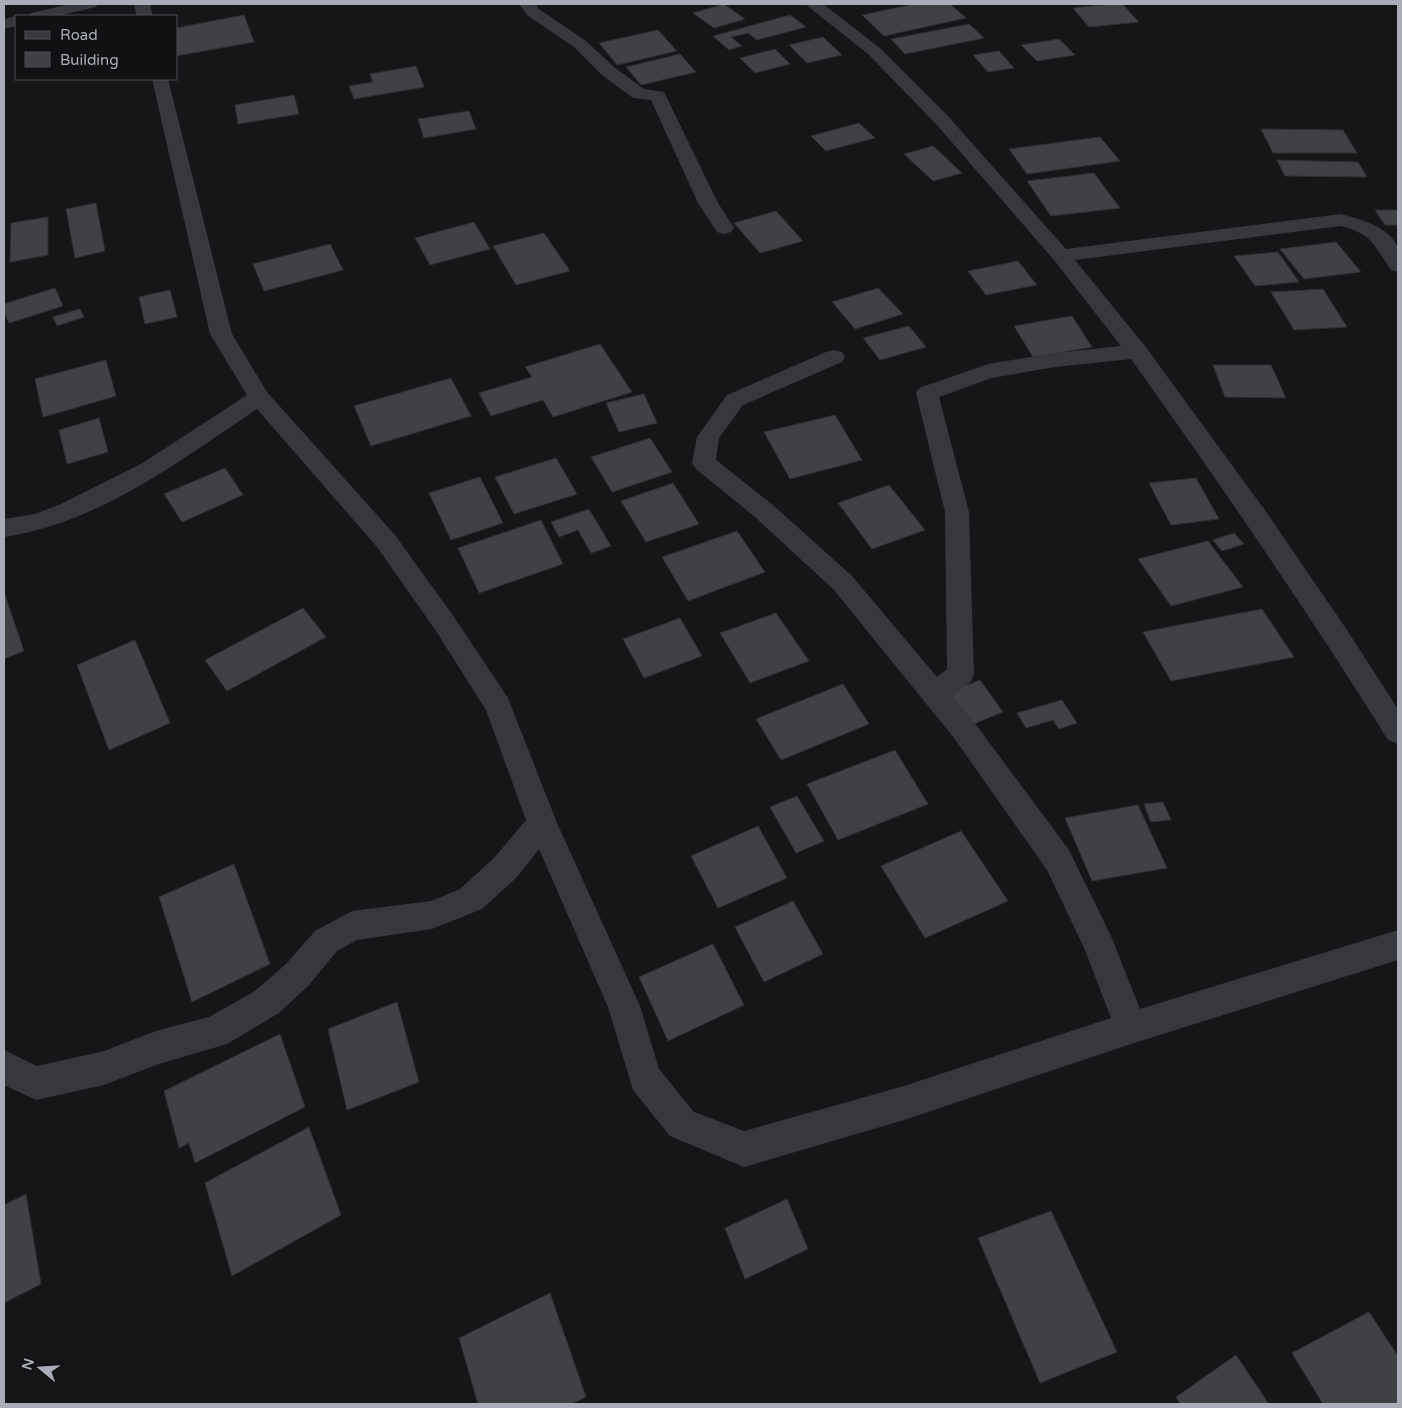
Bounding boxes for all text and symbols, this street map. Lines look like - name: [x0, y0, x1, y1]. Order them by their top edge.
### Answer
- legend: [15, 15, 178, 80]
- text: Road: [60, 26, 98, 44]
- text: Building: [60, 51, 119, 69]
- north arrow: [15, 1343, 65, 1393]
- text: N: [18, 1356, 38, 1372]

